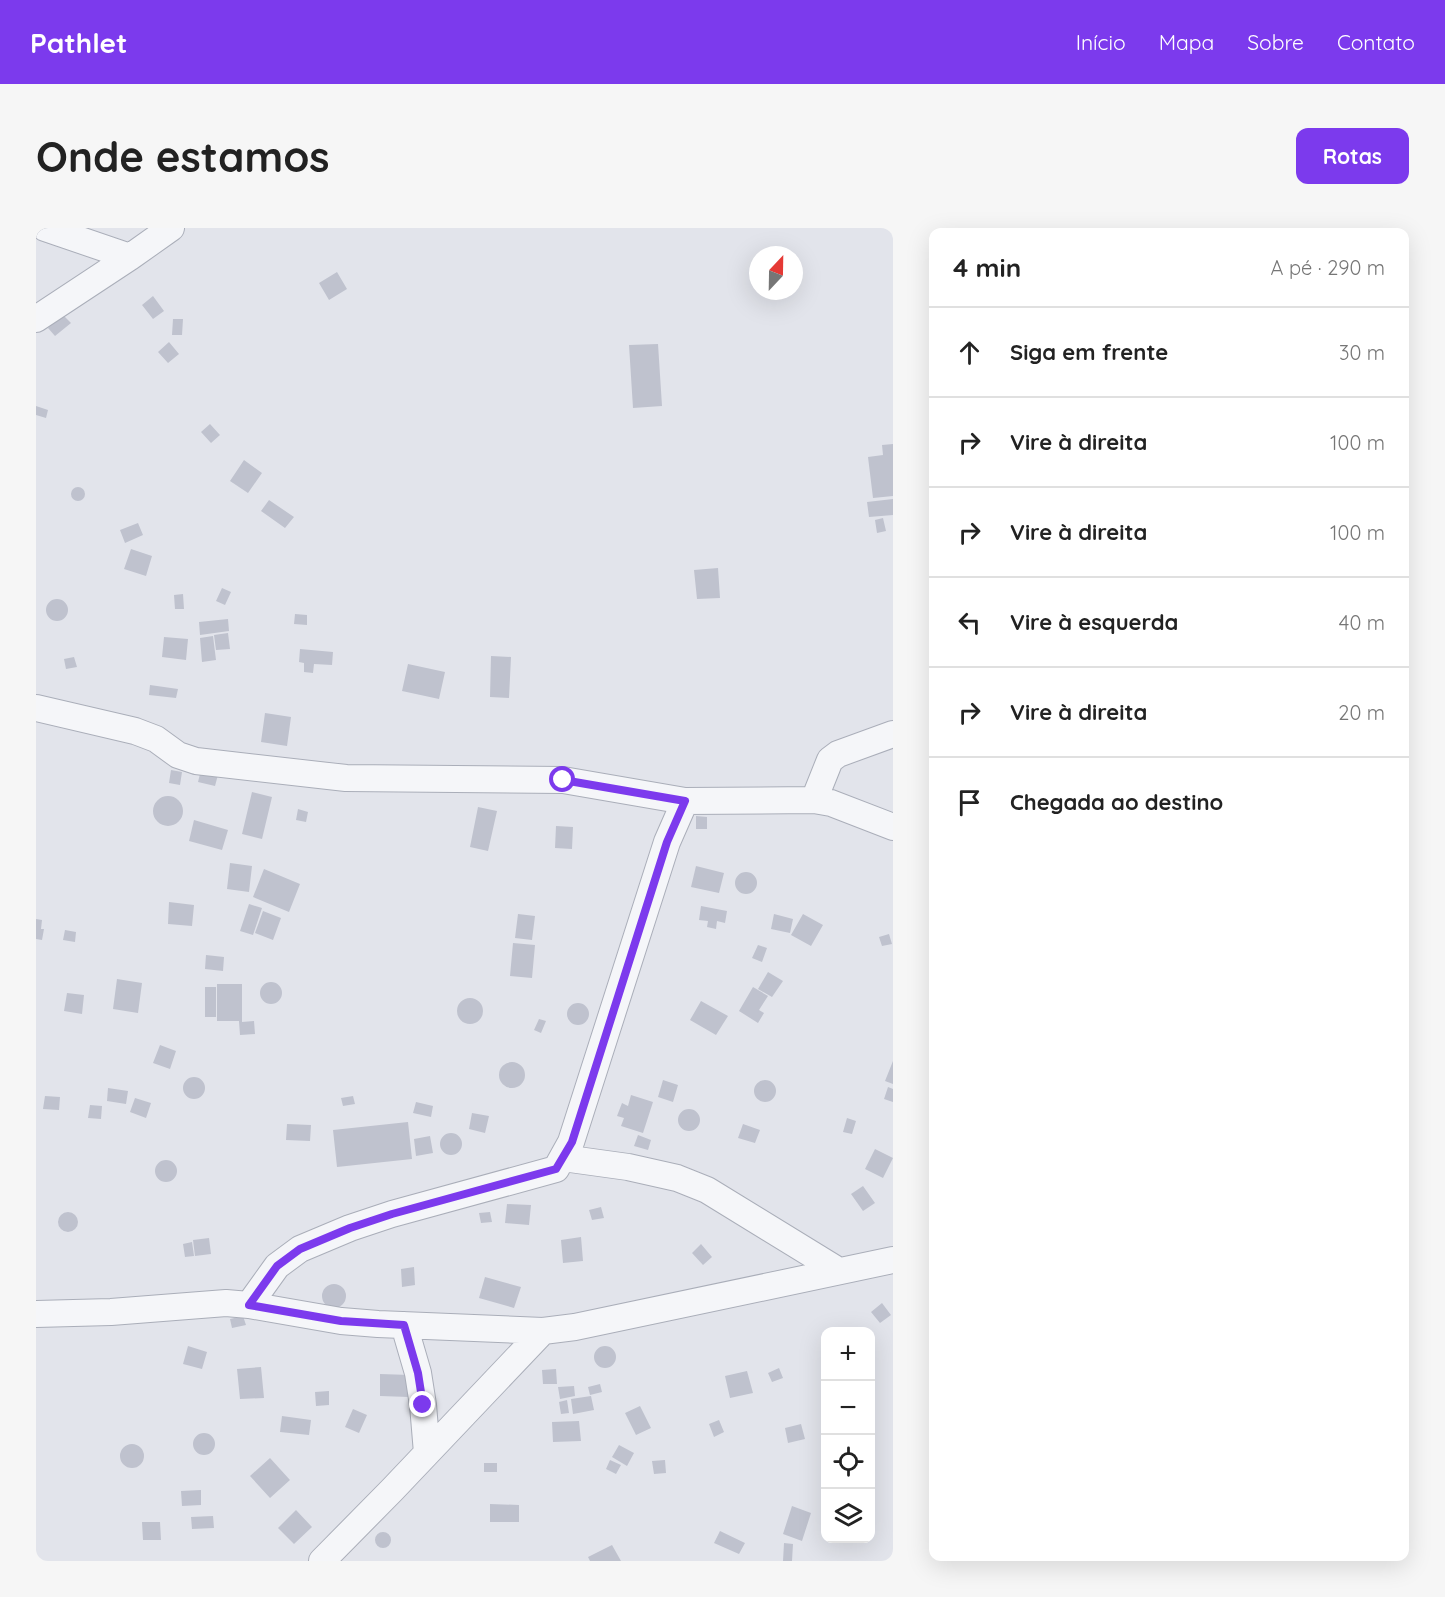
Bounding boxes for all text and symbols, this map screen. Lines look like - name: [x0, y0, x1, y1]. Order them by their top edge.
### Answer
- text: Pathlet: [30, 25, 127, 60]
- text: Início: [1076, 29, 1126, 55]
- text: Mapa: [1159, 29, 1214, 55]
- text: Sobre: [1247, 29, 1304, 55]
- text: Contato: [1337, 29, 1415, 55]
- button: Rotas: [1296, 128, 1409, 184]
- text: Onde estamos: [36, 130, 330, 183]
- north arrow: [749, 246, 803, 300]
- text: 4 min: [953, 251, 1021, 284]
- text: A pé · 290 m: [1271, 255, 1385, 280]
- icon: ahead: [953, 336, 986, 369]
- text: Siga em frente: [1010, 338, 1168, 366]
- text: 30 m: [1339, 340, 1385, 365]
- icon: right: [953, 426, 986, 459]
- text: Vire à direita: [1010, 428, 1147, 456]
- text: 100 m: [1330, 430, 1385, 455]
- icon: right: [953, 516, 986, 549]
- text: Vire à direita: [1010, 518, 1147, 546]
- text: 100 m: [1330, 520, 1385, 545]
- icon: left: [953, 606, 986, 639]
- text: Vire à esquerda: [1010, 608, 1178, 636]
- text: 40 m: [1339, 610, 1385, 635]
- icon: right: [953, 696, 986, 729]
- text: Vire à direita: [1010, 698, 1147, 726]
- text: 20 m: [1338, 700, 1385, 725]
- route start: [549, 766, 575, 792]
- icon: arrive: [953, 786, 986, 819]
- text: Chegada ao destino: [1010, 788, 1223, 816]
- map controls: [821, 1327, 875, 1543]
- button: +: [821, 1327, 875, 1381]
- button: −: [821, 1381, 875, 1435]
- route end: [409, 1391, 435, 1417]
- button: locate: [821, 1435, 875, 1489]
- button: layers: [821, 1489, 875, 1543]

